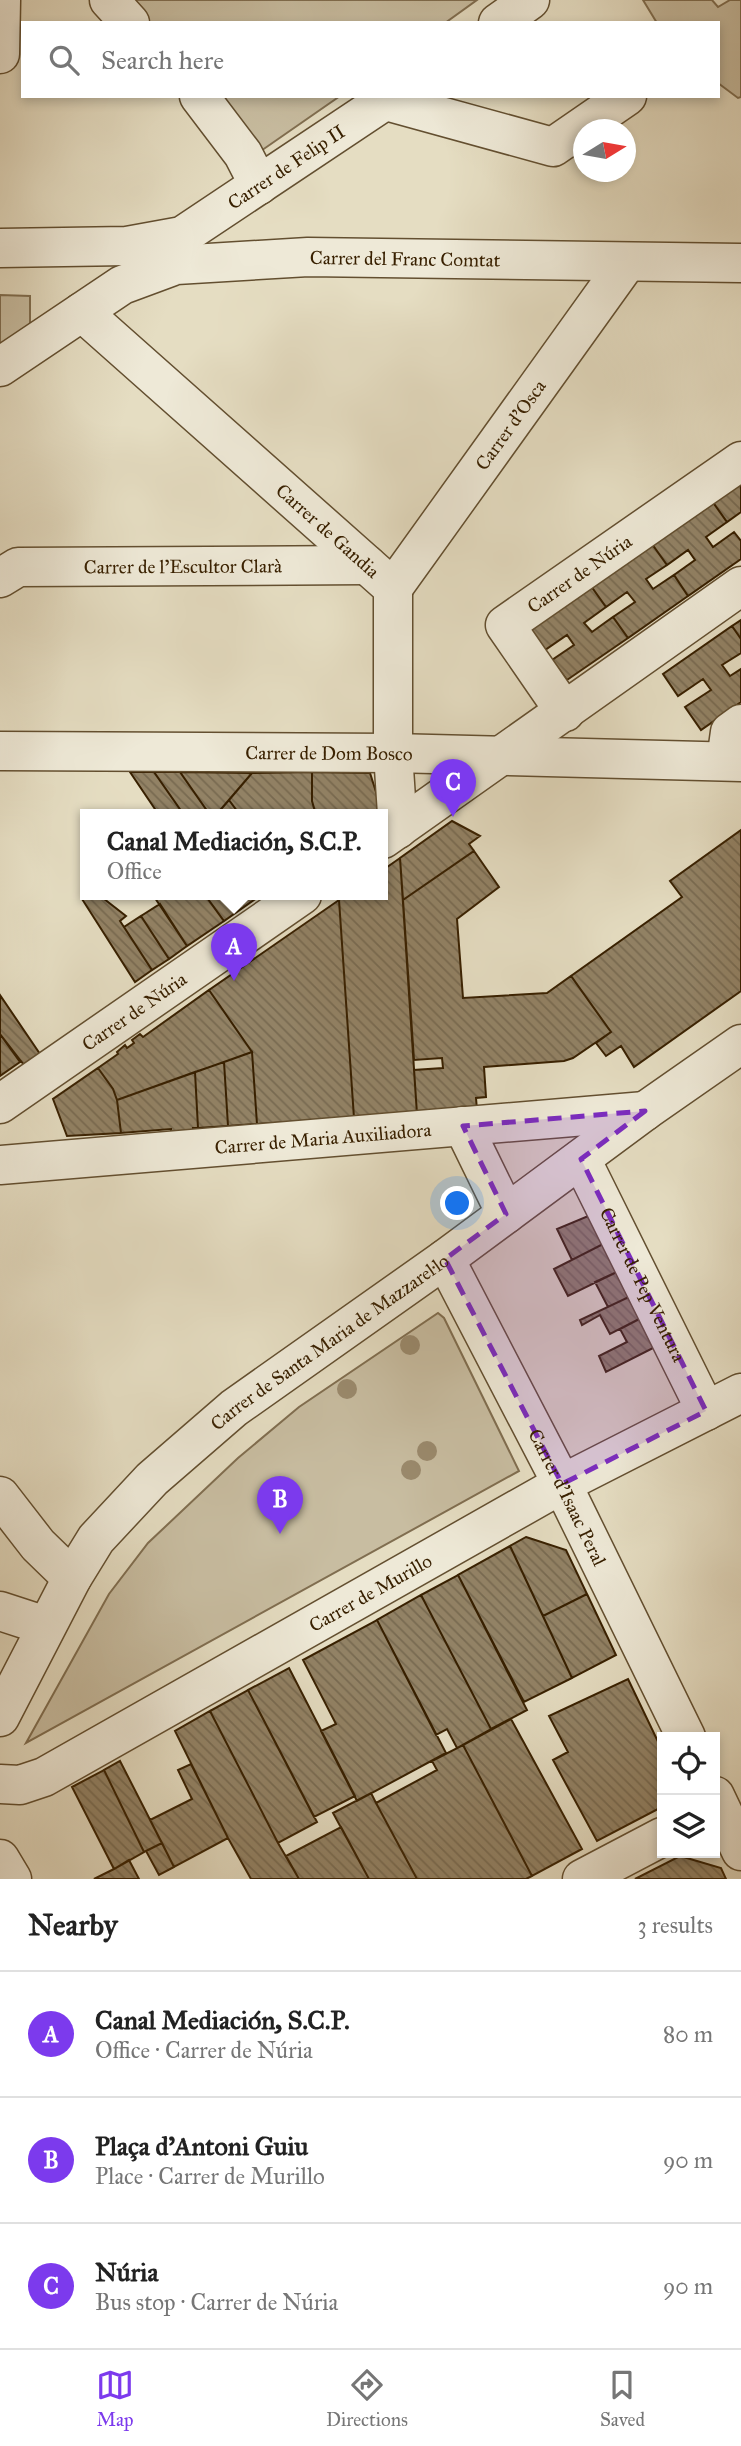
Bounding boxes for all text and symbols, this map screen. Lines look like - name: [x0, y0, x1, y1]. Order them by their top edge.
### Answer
- search box: [21, 21, 720, 98]
- icon: search: [45, 41, 83, 79]
- text: Search here: [101, 44, 224, 76]
- north arrow: [573, 119, 636, 182]
- street label: Carrer de Felip II: [223, 120, 349, 214]
- street label: Carrer del Franc Comtat: [310, 246, 501, 272]
- street label: Carrer d'Osca: [470, 374, 551, 475]
- street label: Carrer de Gandia: [271, 479, 385, 583]
- street label: Carrer de Núria: [523, 529, 637, 618]
- street label: Carrer de l'Escultor Clarà: [84, 554, 283, 579]
- street label: Carrer de Dom Bosco: [245, 741, 413, 766]
- pin: C: [430, 759, 476, 817]
- popup: [80, 809, 388, 900]
- text: Canal Mediación, S.C.P.: [107, 825, 361, 857]
- text: Office: [107, 857, 162, 885]
- pin: A: [211, 923, 257, 981]
- street label: Carrer de Núria: [78, 967, 192, 1056]
- street label: Carrer de Maria Auxiliadora: [214, 1118, 433, 1159]
- your location: [440, 1186, 474, 1220]
- street label: Carrer de Pep Ventura: [595, 1203, 691, 1367]
- street label: Carrer de Santa Maria de Mazzarel·lo: [206, 1249, 454, 1435]
- street label: Carrer d'Isaac Peral: [523, 1425, 612, 1570]
- pin: B: [257, 1476, 303, 1534]
- street label: Carrer de Murillo: [305, 1549, 436, 1637]
- map controls: [657, 1732, 720, 1858]
- button: locate: [657, 1732, 720, 1795]
- button: layers: [657, 1795, 720, 1858]
- text: Nearby: [28, 1907, 118, 1943]
- text: 3 results: [637, 1911, 713, 1939]
- text: Canal Mediación, S.C.P.: [95, 2004, 350, 2036]
- text: A: [43, 2020, 59, 2048]
- text: 80 m: [663, 2020, 713, 2048]
- text: Office · Carrer de Núria: [95, 2036, 313, 2064]
- text: Plaça d'Antoni Guiu: [95, 2130, 308, 2162]
- text: B: [43, 2146, 59, 2174]
- text: 90 m: [663, 2146, 713, 2174]
- text: Place · Carrer de Murillo: [95, 2162, 325, 2190]
- text: Núria: [95, 2256, 158, 2288]
- text: C: [43, 2272, 59, 2300]
- text: 90 m: [663, 2272, 713, 2300]
- text: Bus stop · Carrer de Núria: [95, 2288, 338, 2316]
- tab: Map: [96, 2366, 134, 2431]
- tab: Directions: [326, 2366, 408, 2431]
- tab: Saved: [600, 2366, 645, 2431]

